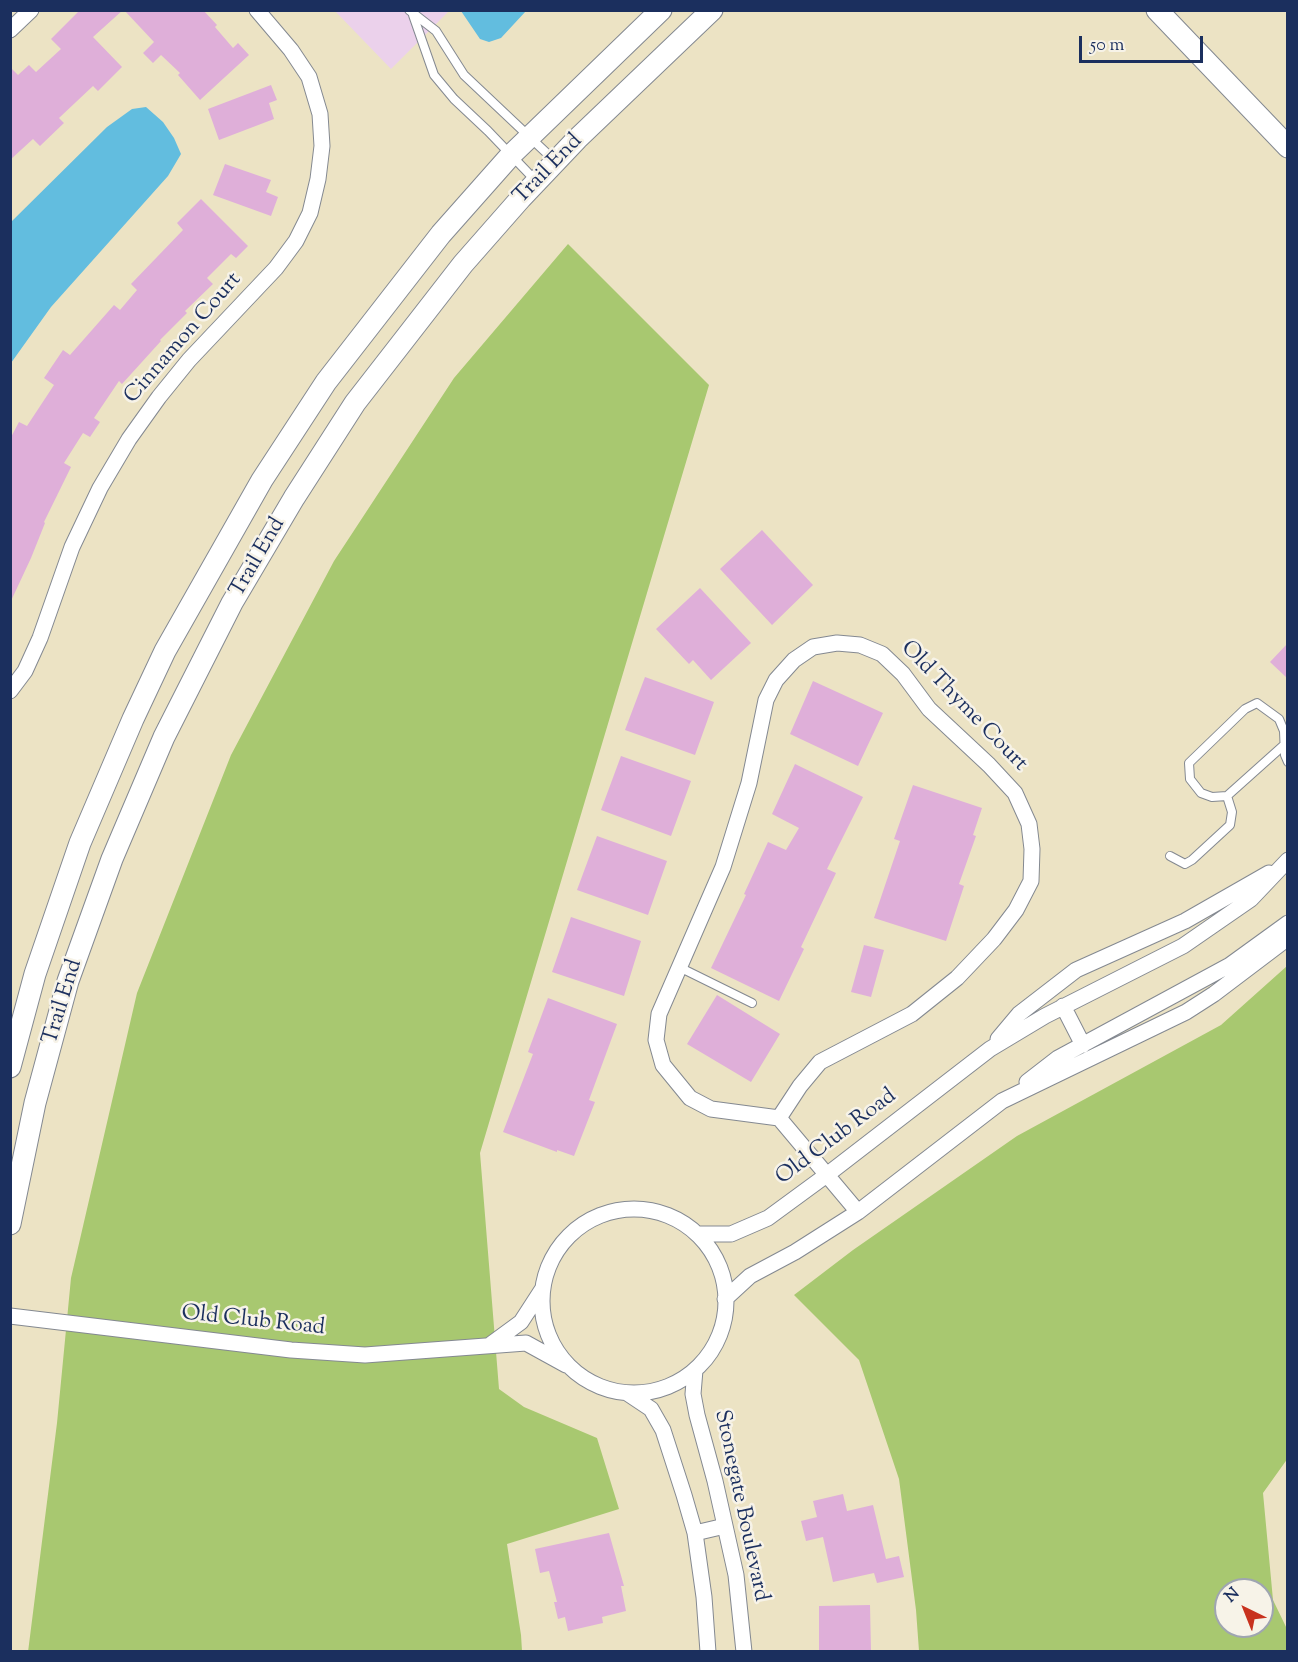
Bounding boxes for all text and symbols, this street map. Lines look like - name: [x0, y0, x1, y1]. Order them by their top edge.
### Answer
- scale bar: [1082, 24, 1206, 62]
- text: 50 m: [1090, 33, 1124, 59]
- street label: Trail End: [509, 129, 589, 211]
- street label: Cinnamon Court: [120, 268, 248, 410]
- street label: Trail End: [226, 514, 292, 602]
- street label: Old Thyme Court: [894, 636, 1032, 778]
- street label: Trail End: [39, 956, 89, 1048]
- street label: Old Club Road: [772, 1084, 902, 1192]
- street label: Old Club Road: [180, 1301, 326, 1343]
- street label: Stonegate Boulevard: [707, 1408, 773, 1604]
- north arrow: [1214, 1578, 1274, 1638]
- text: N: [1220, 1583, 1245, 1609]

